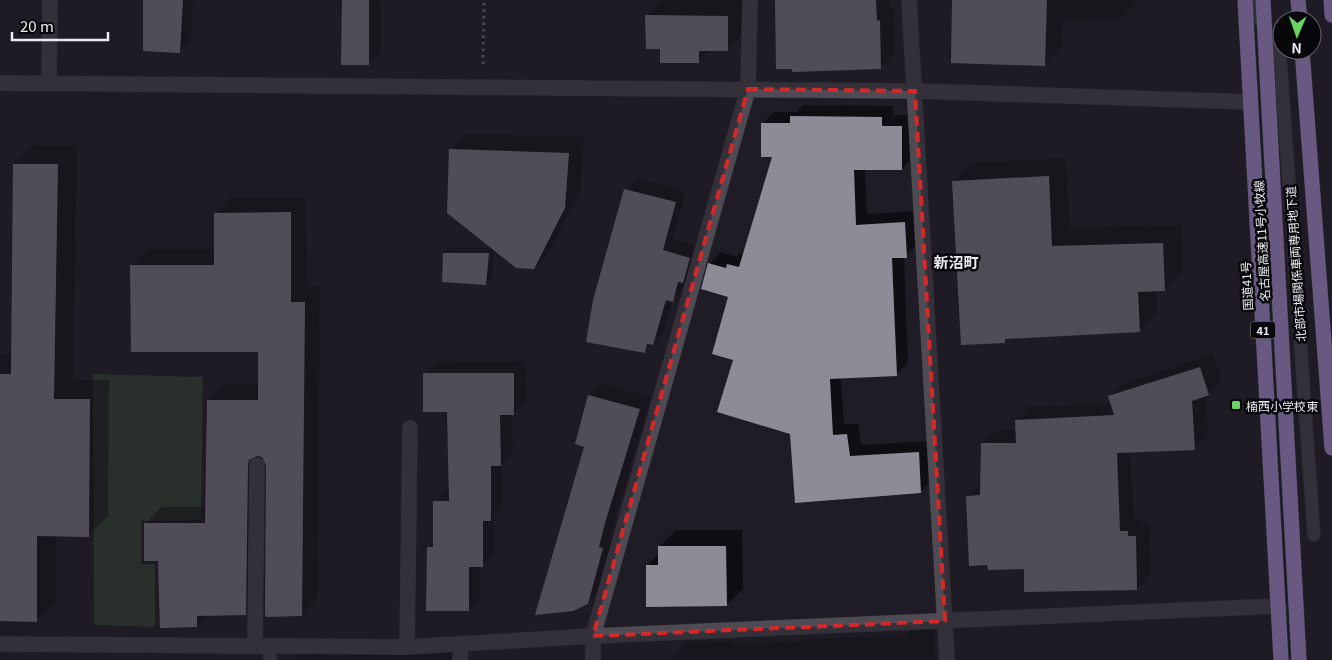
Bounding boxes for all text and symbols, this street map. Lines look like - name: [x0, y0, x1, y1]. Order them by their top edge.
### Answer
- scale bar: [12, 10, 109, 42]
- north arrow: [1272, 10, 1322, 60]
- text: 20 m: [20, 15, 54, 36]
- text: N: [1291, 39, 1302, 59]
- street label: 名古屋高速11号小牧線: [1249, 180, 1273, 302]
- street label: 北部市場関係車両専用地下道: [1281, 186, 1309, 342]
- district label: 新沼町: [933, 251, 979, 272]
- street label: 国道41号: [1236, 261, 1256, 311]
- road number: 41: [1250, 322, 1276, 338]
- place label: 楠西小学校東: [1246, 397, 1318, 414]
- marker: 楠西小学校東: [1230, 399, 1242, 411]

